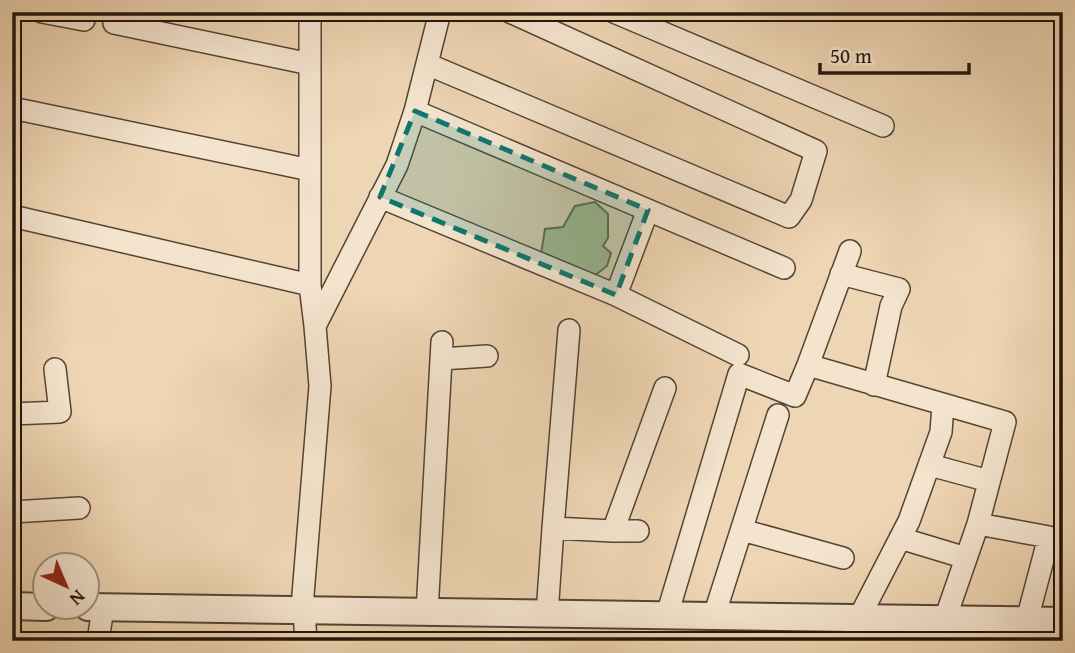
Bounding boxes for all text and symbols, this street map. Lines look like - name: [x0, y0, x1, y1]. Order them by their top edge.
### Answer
- scale bar: [820, 32, 968, 76]
- text: 50 m: [830, 40, 872, 71]
- north arrow: [32, 552, 102, 622]
- text: N: [63, 584, 92, 613]

